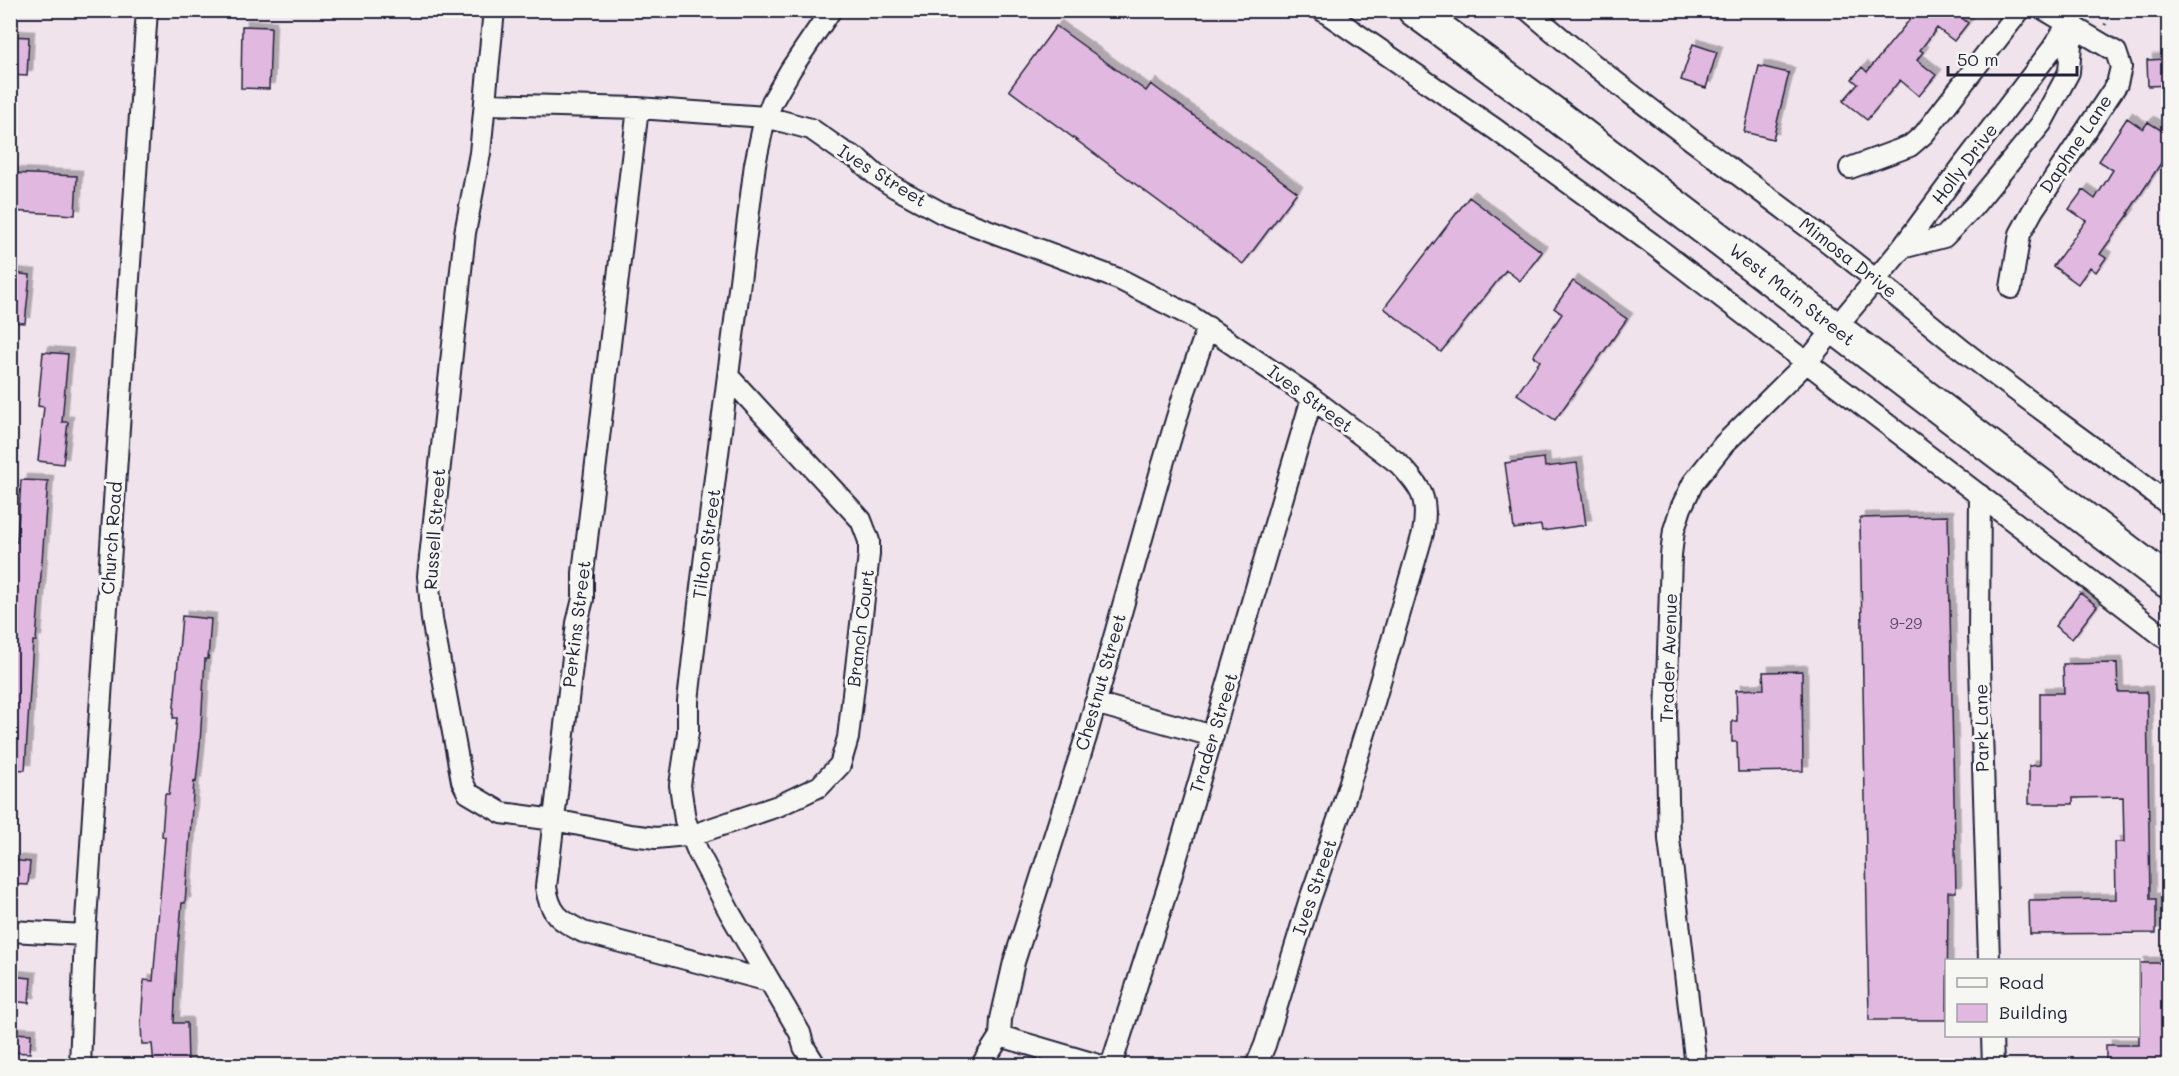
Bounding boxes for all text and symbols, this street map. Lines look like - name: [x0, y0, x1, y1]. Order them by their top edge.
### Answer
- scale bar: [1948, 39, 2077, 77]
- text: 50 m: [1957, 47, 1999, 71]
- street label: Daphne Lane: [2033, 90, 2117, 197]
- street label: Holly Drive: [1926, 118, 2002, 209]
- street label: Ives Street: [834, 138, 931, 212]
- street label: Mimosa Drive: [1795, 211, 1903, 303]
- street label: West Main Street: [1725, 238, 1860, 351]
- street label: Ives Street: [1263, 359, 1358, 437]
- street label: Russell Street: [418, 467, 450, 591]
- street label: Church Road: [95, 481, 127, 595]
- street label: Tilton Street: [686, 487, 726, 601]
- street label: Perkins Street: [556, 559, 596, 689]
- street label: Branch Court: [841, 568, 879, 688]
- street label: Trader Avenue: [1654, 593, 1682, 723]
- street label: Chestnut Street: [1069, 610, 1131, 753]
- house number: 9-29: [1890, 613, 1922, 633]
- street label: Trader Street: [1183, 669, 1243, 796]
- street label: Park Lane: [1968, 684, 1994, 772]
- street label: Ives Street: [1286, 835, 1342, 938]
- legend: [1945, 959, 2140, 1037]
- text: Road: [1999, 970, 2044, 994]
- text: Building: [1999, 1000, 2067, 1024]

